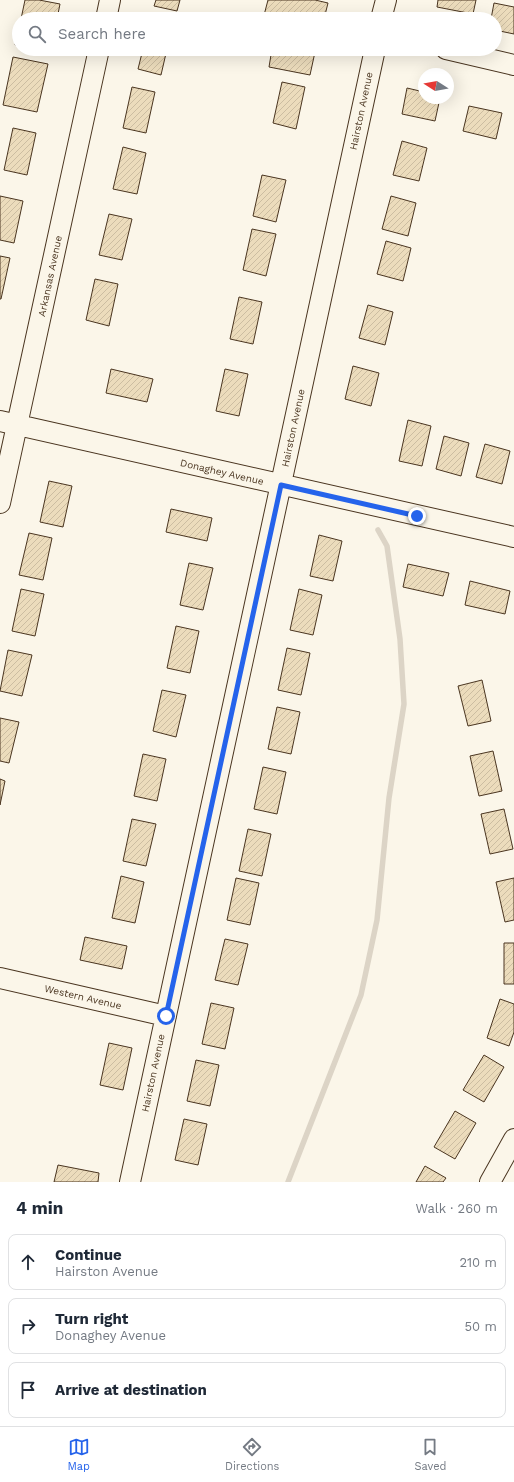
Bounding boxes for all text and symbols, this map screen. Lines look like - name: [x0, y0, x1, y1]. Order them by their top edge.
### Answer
- search box: [12, 12, 502, 56]
- icon: search: [26, 23, 48, 45]
- text: Search here: [58, 25, 146, 43]
- north arrow: [418, 68, 454, 104]
- street label: Hairston Avenue: [347, 71, 375, 151]
- street label: Arkansas Avenue: [36, 234, 64, 318]
- street label: Hairston Avenue: [279, 388, 307, 468]
- street label: Donaghey Avenue: [179, 457, 265, 487]
- route end: [408, 507, 426, 525]
- street label: Western Avenue: [43, 983, 123, 1011]
- route start: [157, 1007, 175, 1025]
- street label: Hairston Avenue: [139, 1033, 167, 1113]
- text: 4 min: [16, 1198, 63, 1218]
- text: Walk · 260 m: [415, 1201, 498, 1216]
- text: Continue: [55, 1246, 122, 1264]
- icon: ahead: [17, 1251, 39, 1273]
- text: 210 m: [459, 1255, 497, 1270]
- text: Hairston Avenue: [55, 1264, 158, 1279]
- text: Turn right: [55, 1310, 128, 1328]
- icon: right: [17, 1315, 39, 1337]
- text: 50 m: [465, 1319, 497, 1334]
- text: Donaghey Avenue: [55, 1328, 166, 1343]
- icon: arrive: [17, 1379, 39, 1401]
- text: Arrive at destination: [55, 1381, 207, 1399]
- tab: Map: [68, 1436, 90, 1473]
- tab: Directions: [225, 1436, 279, 1473]
- tab: Saved: [414, 1436, 446, 1473]

